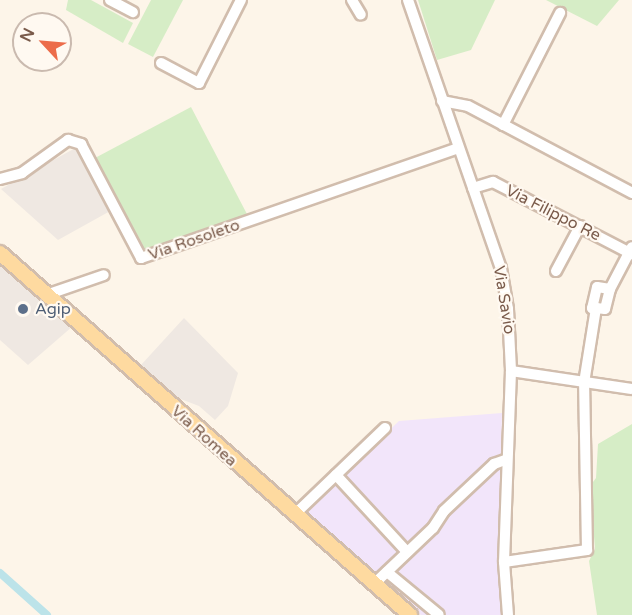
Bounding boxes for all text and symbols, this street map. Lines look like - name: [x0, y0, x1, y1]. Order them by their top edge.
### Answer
- north arrow: [12, 12, 72, 72]
- text: N: [16, 25, 39, 45]
- street label: Via Filippo Re: [502, 181, 604, 245]
- street label: Via Rosoleto: [146, 215, 242, 265]
- street label: Via Savio: [489, 264, 519, 336]
- place label: Agip: [35, 299, 71, 319]
- marker: Agip: [16, 302, 30, 316]
- street label: Via Romea: [167, 401, 241, 471]

